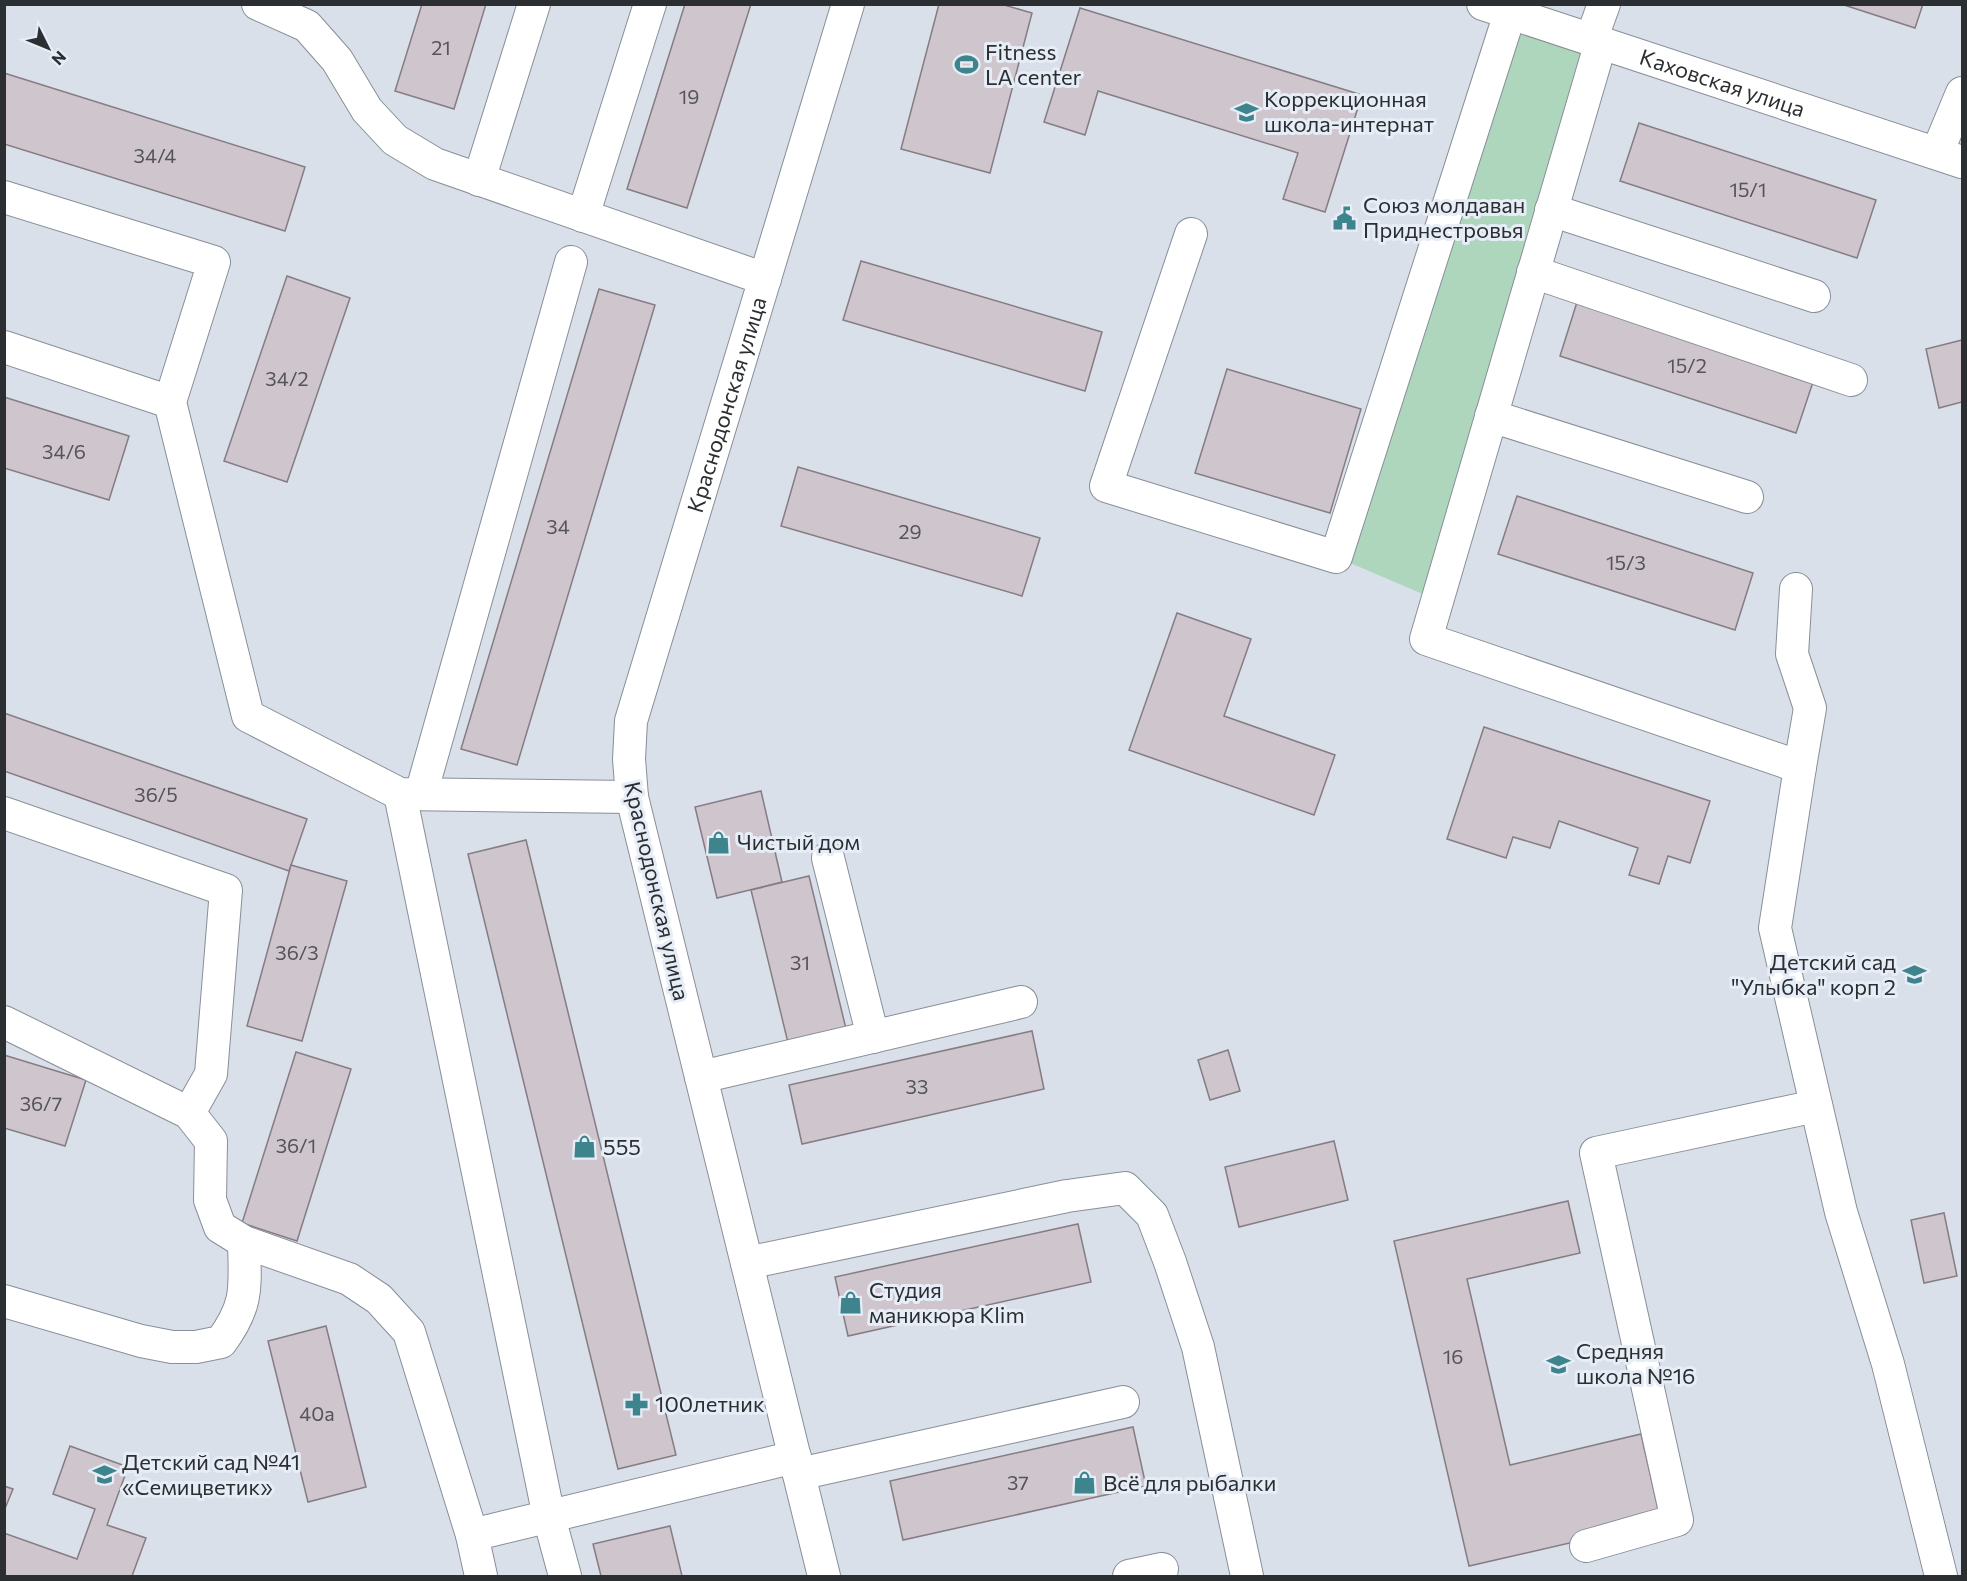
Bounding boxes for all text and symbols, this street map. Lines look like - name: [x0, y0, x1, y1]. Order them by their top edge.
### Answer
- north arrow: [18, 18, 78, 78]
- house number: 21: [431, 35, 451, 59]
- place label: Fitness LA center: [985, 38, 1082, 90]
- street label: Каховская улица: [1636, 43, 1809, 122]
- text: N: [48, 48, 70, 69]
- sports icon: Fitness LA center: [954, 52, 980, 78]
- house number: 19: [679, 84, 699, 108]
- place label: Коррекционная школа-интернат: [1264, 85, 1434, 137]
- school or university icon: Коррекционная школа-интернат: [1233, 99, 1259, 125]
- house number: 34/4: [134, 143, 176, 167]
- house number: 15/1: [1729, 177, 1767, 201]
- place label: Союз молдаван Приднестровья: [1363, 191, 1525, 243]
- public building icon: Союз молдаван Приднестровья: [1332, 205, 1358, 231]
- street label: Краснодонская улица: [681, 293, 772, 516]
- house number: 15/2: [1667, 353, 1707, 377]
- house number: 34/2: [265, 366, 309, 390]
- house number: 34/6: [42, 439, 86, 463]
- house number: 34: [546, 514, 570, 538]
- house number: 29: [898, 519, 922, 543]
- house number: 15/3: [1606, 550, 1646, 574]
- street label: Краснодонская улица: [619, 779, 696, 1003]
- house number: 36/5: [134, 782, 178, 806]
- place label: Чистый дом: [737, 828, 860, 855]
- shop icon: Чистый дом: [706, 829, 732, 855]
- house number: 36/3: [275, 940, 319, 964]
- place label: Детский сад "Улыбка" корп 2: [1731, 948, 1896, 1000]
- house number: 31: [790, 950, 810, 974]
- school or university icon: Детский сад "Улыбка" корп 2: [1901, 962, 1927, 988]
- house number: 33: [906, 1074, 928, 1098]
- house number: 36/7: [20, 1091, 62, 1115]
- house number: 36/1: [276, 1133, 316, 1157]
- place label: 555: [603, 1133, 641, 1160]
- shop icon: 555: [572, 1134, 598, 1160]
- place label: Студия маникюра Klim: [869, 1276, 1025, 1328]
- shop icon: Студия маникюра Klim: [838, 1290, 864, 1316]
- place label: Средняя школа №16: [1576, 1337, 1695, 1389]
- house number: 16: [1443, 1344, 1463, 1368]
- school or university icon: Средняя школа №16: [1545, 1351, 1571, 1377]
- place label: 100летник: [655, 1390, 765, 1417]
- pharmacy icon: 100летник: [624, 1391, 650, 1417]
- house number: 40а: [299, 1401, 335, 1425]
- place label: Детский сад №41 «Семицветик»: [122, 1448, 300, 1500]
- school or university icon: Детский сад №41 «Семицветик»: [91, 1462, 117, 1488]
- place label: Всё для рыбалки: [1103, 1469, 1276, 1496]
- house number: 37: [1007, 1470, 1029, 1494]
- shop icon: Всё для рыбалки: [1072, 1470, 1098, 1496]

